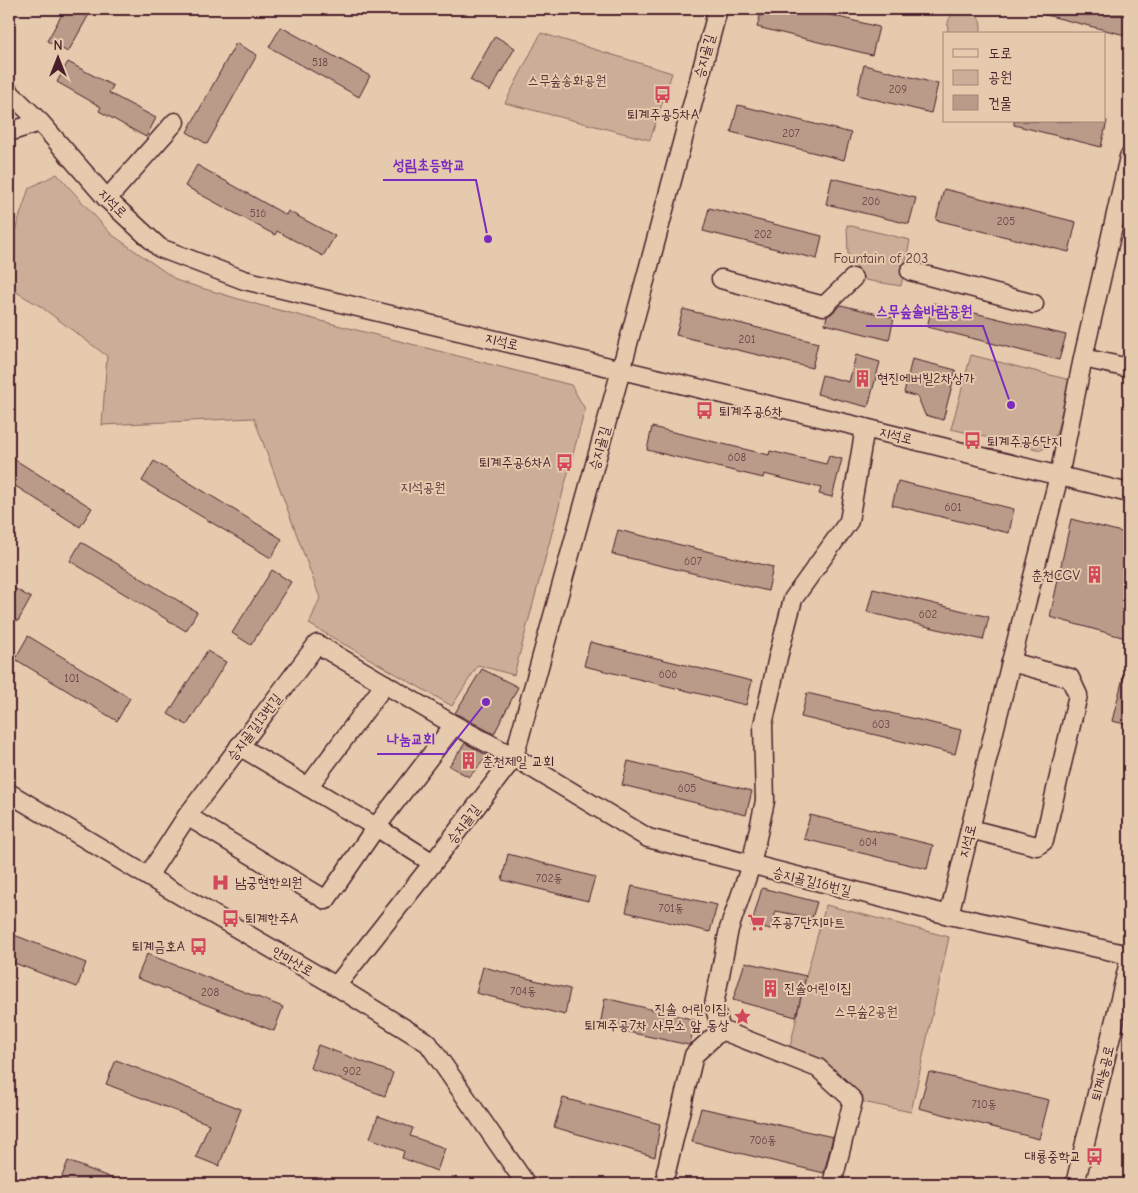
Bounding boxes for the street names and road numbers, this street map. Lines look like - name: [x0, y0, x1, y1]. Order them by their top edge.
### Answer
- street label: 승지골길: [690, 31, 719, 80]
- street label: 지석로: [95, 185, 131, 221]
- street label: 지석로: [484, 329, 520, 354]
- street label: 승지골길: [585, 423, 614, 472]
- street label: 지석로: [877, 423, 914, 448]
- street label: 승지골길13번길: [223, 690, 286, 764]
- street label: 승지골길: [443, 801, 484, 847]
- street label: 지석로: [955, 823, 980, 860]
- street label: 승지골길16번길: [771, 863, 854, 900]
- street label: 안마산로: [269, 943, 317, 980]
- street label: 퇴계농공로: [1087, 1044, 1118, 1103]

